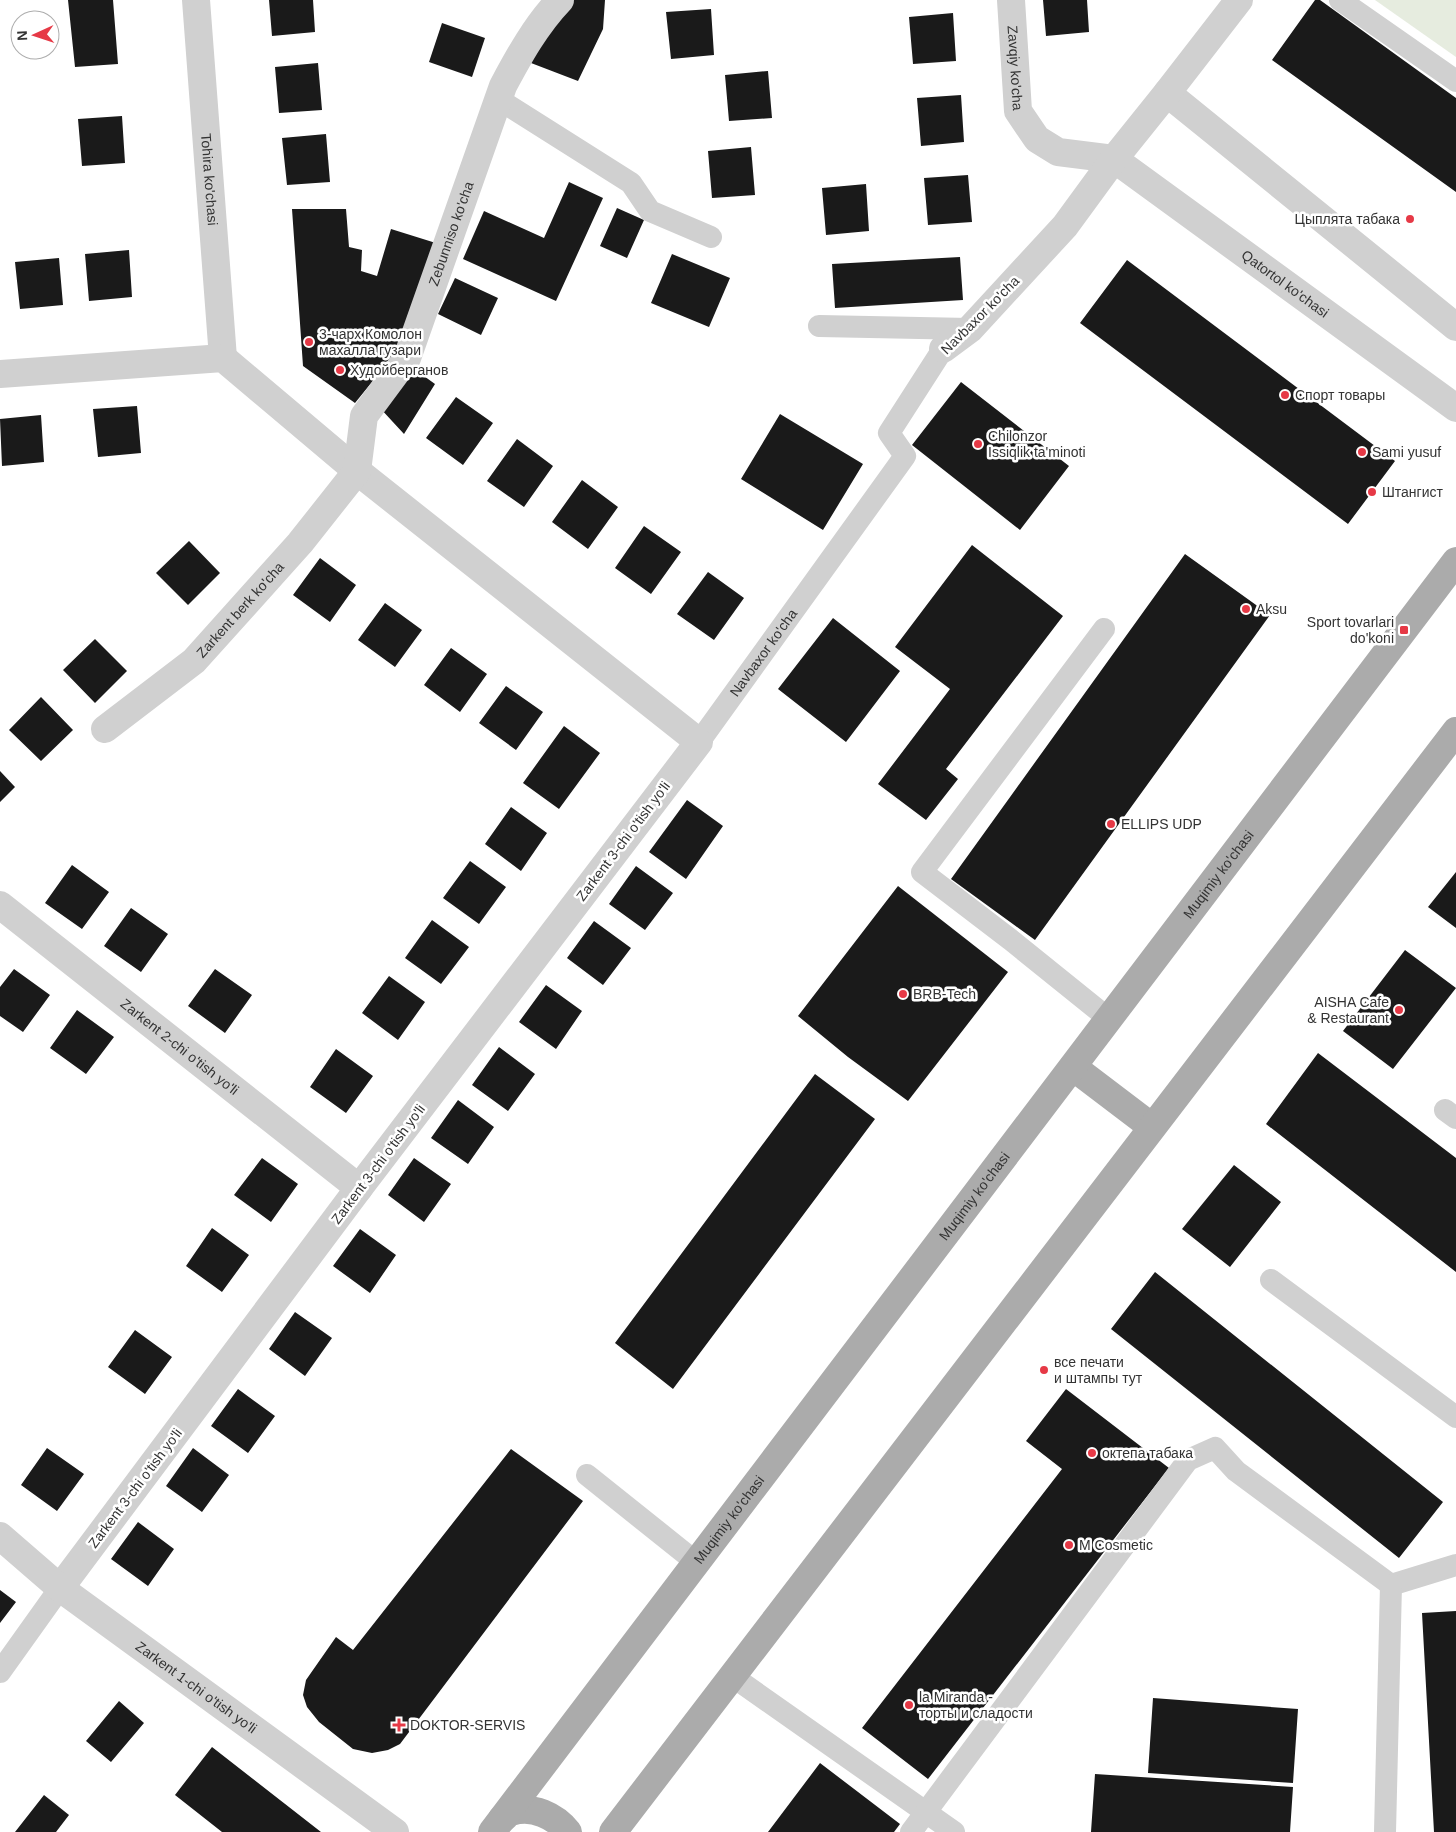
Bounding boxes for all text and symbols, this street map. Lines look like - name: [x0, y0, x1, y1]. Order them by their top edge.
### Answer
- north arrow: [10, 10, 60, 60]
- street label: Zavqiy ko'cha: [1005, 25, 1026, 111]
- text: N: [14, 30, 30, 41]
- street label: Tohira ko'chasi: [198, 133, 221, 226]
- street label: Zebunniso ko'cha: [425, 179, 477, 288]
- place label: Цыплята табака: [1295, 211, 1400, 227]
- marker: Цыплята табака: [1404, 213, 1416, 225]
- street label: Qatortol ko'chasi: [1239, 247, 1332, 321]
- street label: Navbaxor ko'cha: [938, 272, 1023, 357]
- place label: 3-чарх Комолон махалла гузари: [319, 326, 422, 358]
- marker: 3-чарх Комолон махалла гузари: [303, 336, 315, 348]
- place label: Худойберганов: [350, 362, 448, 378]
- marker: Худойберганов: [334, 364, 346, 376]
- place label: Спорт товары: [1295, 387, 1385, 403]
- marker: Спорт товары: [1279, 389, 1291, 401]
- place label: Chilonzor Issiqlik ta'minoti: [988, 428, 1086, 460]
- marker: Chilonzor Issiqlik ta'minoti: [972, 438, 984, 450]
- place label: Sami yusuf: [1372, 444, 1441, 460]
- marker: Sami yusuf: [1356, 446, 1368, 458]
- place label: Штангист: [1382, 484, 1444, 500]
- marker: Штангист: [1366, 486, 1378, 498]
- street label: Zarkent berk ko'cha: [193, 559, 287, 661]
- place label: Aksu: [1256, 601, 1287, 617]
- marker: Aksu: [1240, 603, 1252, 615]
- street label: Navbaxor ko'cha: [726, 606, 800, 700]
- place label: Sport tovarlari do'koni: [1307, 614, 1394, 646]
- marker: Sport tovarlari do'koni: [1398, 624, 1410, 636]
- street label: Zarkent 3-chi o'tish yo'li: [573, 778, 673, 904]
- place label: ELLIPS UDP: [1121, 816, 1202, 832]
- marker: ELLIPS UDP: [1105, 818, 1117, 830]
- street label: Muqimiy ko'chasi: [1180, 827, 1257, 921]
- place label: BRB-Tech: [913, 986, 976, 1002]
- marker: BRB-Tech: [897, 988, 909, 1000]
- place label: AISHA Cafe & Restaurant: [1307, 994, 1389, 1026]
- street label: Zarkent 2-chi o'tish yo'li: [118, 995, 242, 1098]
- marker: AISHA Cafe & Restaurant: [1393, 1004, 1405, 1016]
- street label: Zarkent 3-chi o'tish yo'li: [328, 1101, 428, 1227]
- street label: Muqimiy ko'chasi: [936, 1149, 1013, 1243]
- place label: все печати и штампы тут: [1054, 1354, 1143, 1386]
- marker: все печати и штампы тут: [1038, 1364, 1050, 1376]
- street label: Zarkent 3-chi o'tish yo'li: [85, 1425, 185, 1551]
- place label: октепа табака: [1102, 1445, 1193, 1461]
- marker: октепа табака: [1086, 1447, 1098, 1459]
- street label: Muqimiy ko'chasi: [690, 1472, 767, 1567]
- place label: M Cosmetic: [1079, 1537, 1153, 1553]
- marker: M Cosmetic: [1063, 1539, 1075, 1551]
- street label: Zarkent 1-chi o'tish yo'li: [133, 1638, 260, 1737]
- place label: la Miranda - торты и сладости: [919, 1689, 1033, 1721]
- marker: la Miranda - торты и сладости: [903, 1699, 915, 1711]
- place label: DOKTOR-SERVIS: [410, 1717, 525, 1733]
- marker: DOKTOR-SERVIS: [392, 1718, 406, 1732]

